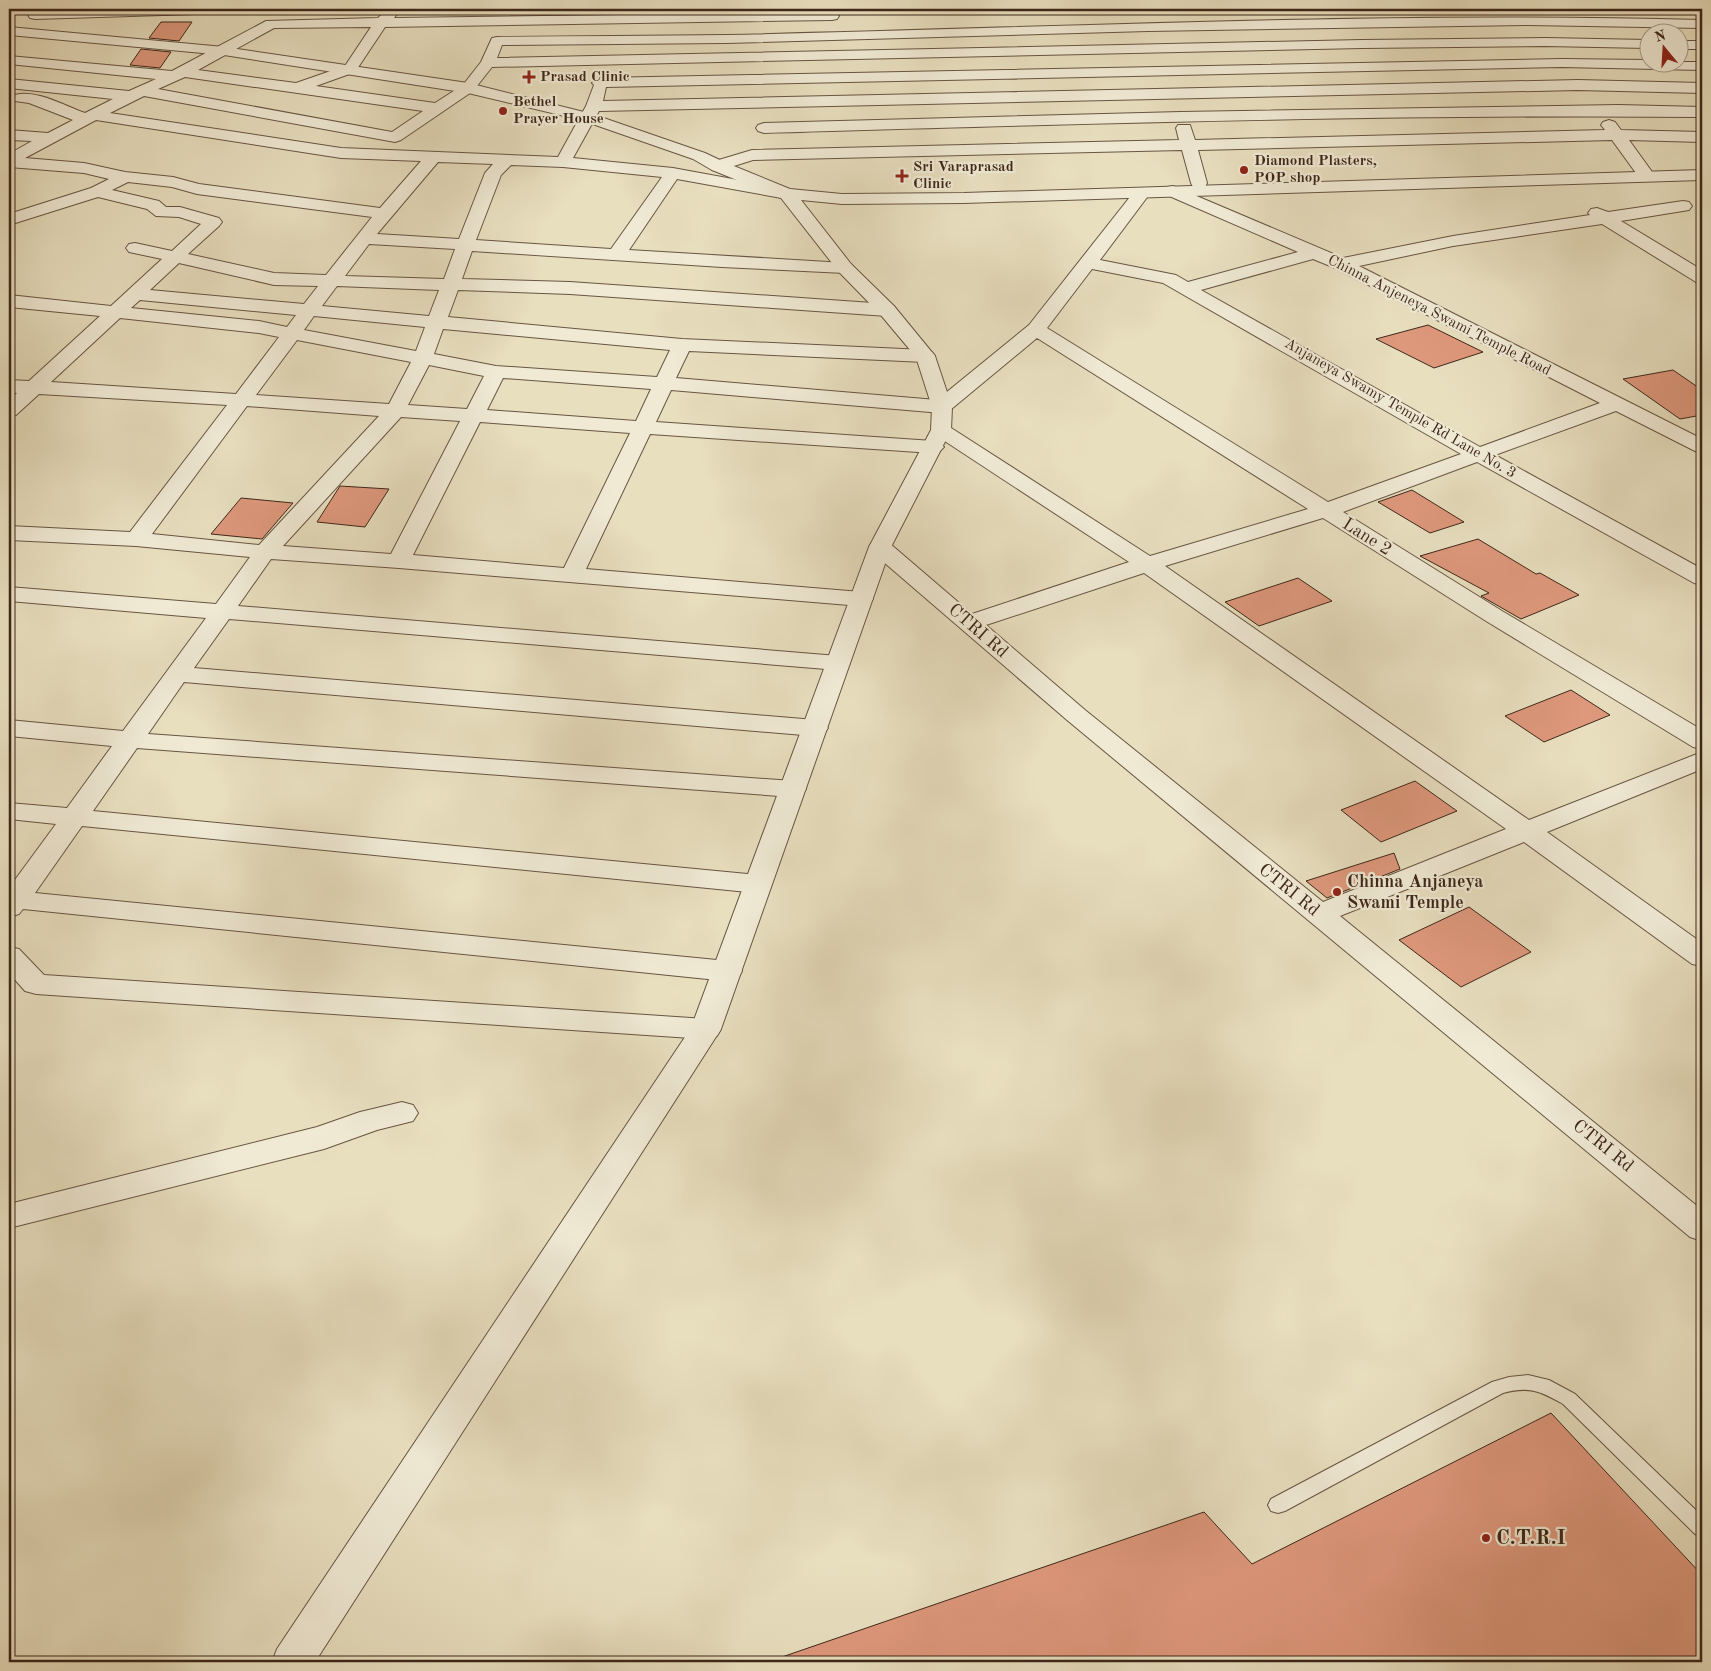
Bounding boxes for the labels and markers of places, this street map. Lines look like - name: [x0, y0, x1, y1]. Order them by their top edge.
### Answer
- marker: Prasad Clinic: [522, 70, 536, 84]
- place label: Prasad Clinic: [540, 70, 630, 85]
- place label: Bethel Prayer House: [513, 95, 604, 127]
- marker: Bethel Prayer House: [497, 105, 509, 117]
- place label: Diamond Plasters, POP shop: [1254, 154, 1377, 186]
- place label: Sri Varaprasad Clinic: [913, 160, 1014, 192]
- marker: Diamond Plasters, POP shop: [1238, 164, 1250, 176]
- marker: Sri Varaprasad Clinic: [895, 169, 909, 183]
- place label: Chinna Anjaneya Swami Temple: [1347, 873, 1483, 912]
- marker: Chinna Anjaneya Swami Temple: [1331, 886, 1343, 898]
- place label: C.T.R.I: [1496, 1528, 1566, 1549]
- marker: C.T.R.I: [1480, 1532, 1492, 1544]

